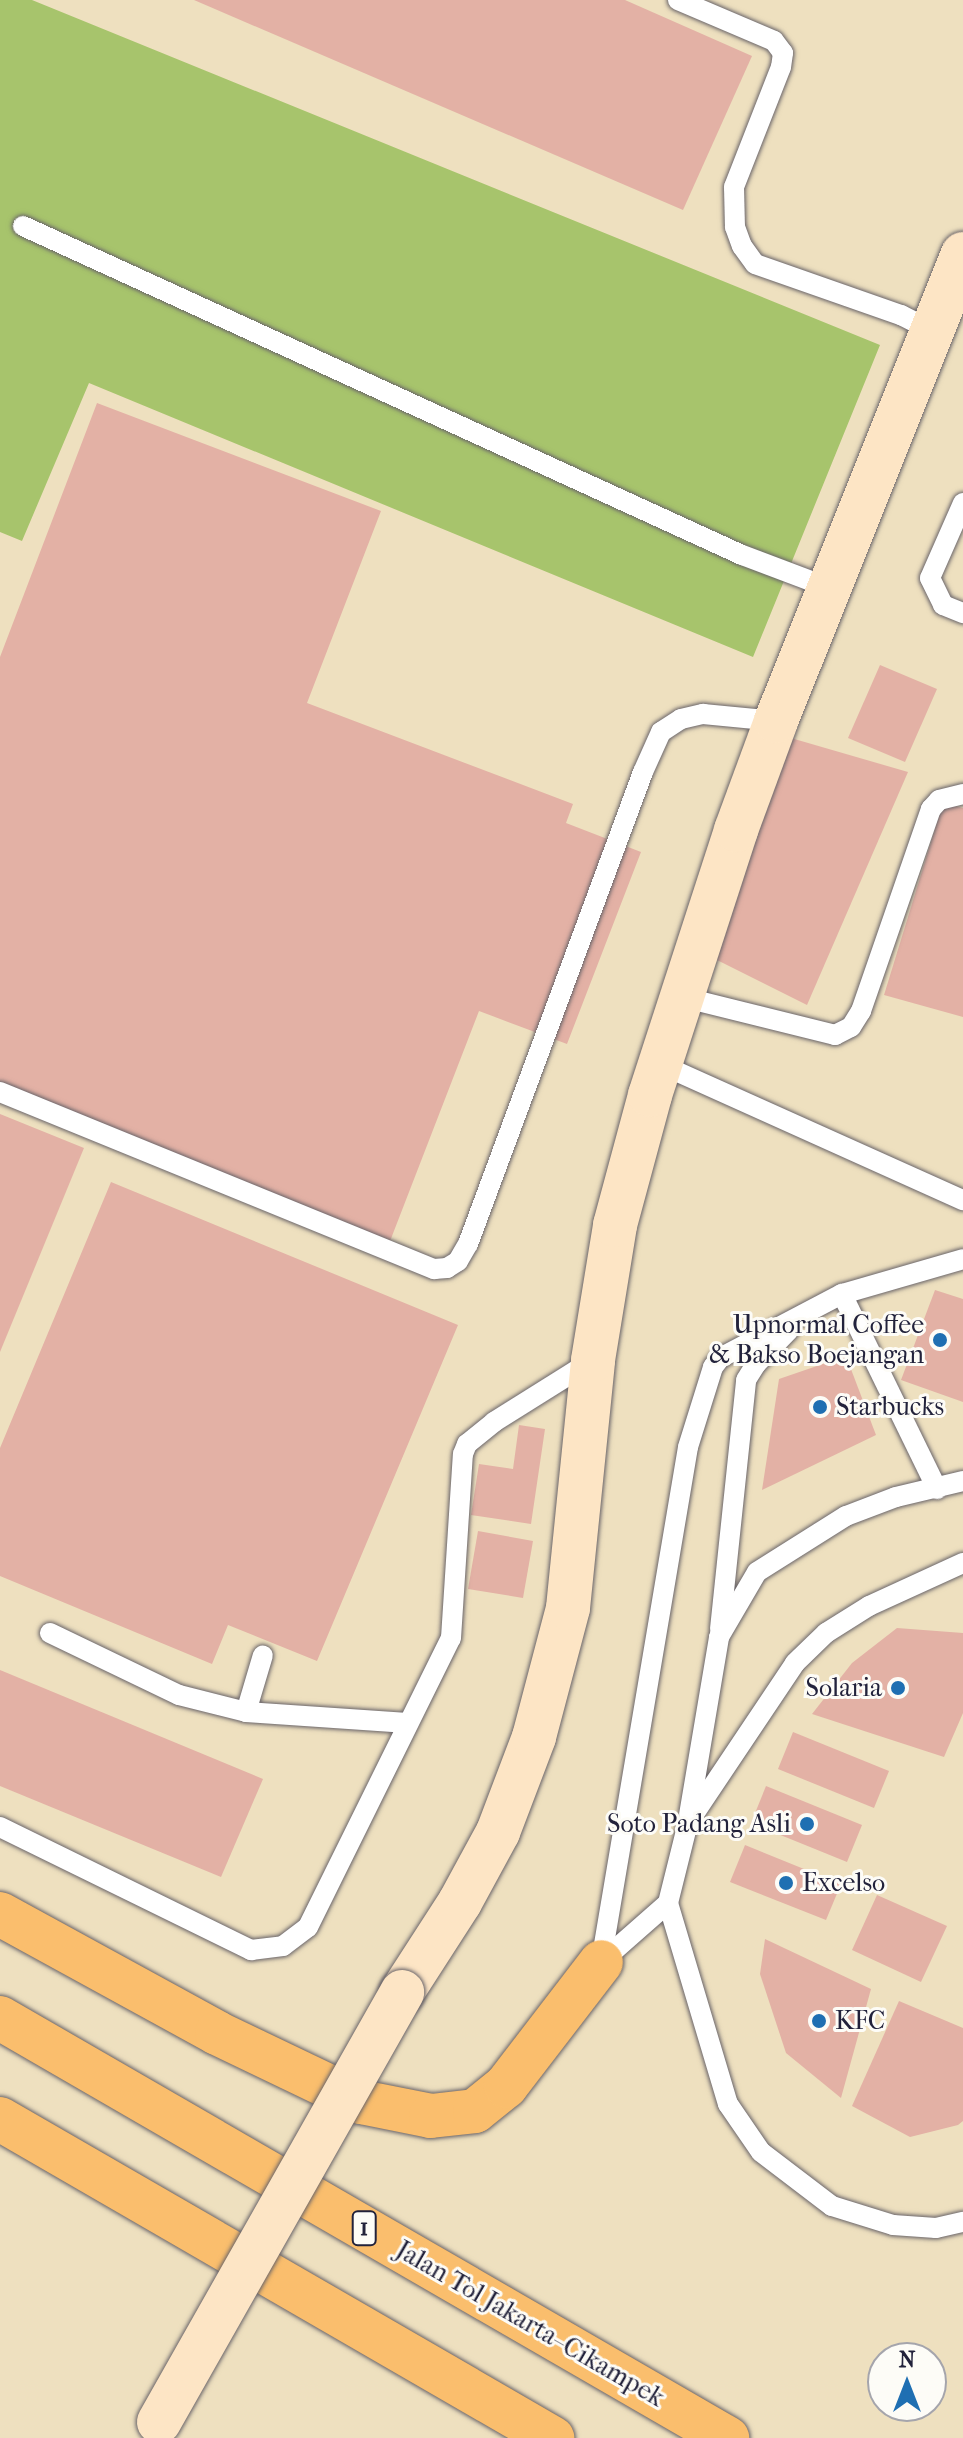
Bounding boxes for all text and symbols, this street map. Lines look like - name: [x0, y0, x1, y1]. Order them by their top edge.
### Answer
- place label: Upnormal Coffee & Bakso Boejangan: [709, 1309, 924, 1370]
- marker: Upnormal Coffee & Bakso Boejangan: [931, 1331, 949, 1349]
- place label: Starbucks: [836, 1391, 944, 1423]
- marker: Starbucks: [811, 1398, 829, 1416]
- place label: Solaria: [806, 1672, 882, 1704]
- marker: Solaria: [889, 1679, 907, 1697]
- place label: Soto Padang Asli: [607, 1808, 791, 1840]
- marker: Soto Padang Asli: [798, 1815, 816, 1833]
- place label: Excelso: [802, 1867, 885, 1899]
- marker: Excelso: [777, 1874, 795, 1892]
- place label: KFC: [835, 2005, 885, 2037]
- marker: KFC: [810, 2012, 828, 2030]
- road number: 1: [350, 2208, 378, 2248]
- street label: Jalan Tol Jakarta–Cikampek: [390, 2234, 670, 2414]
- north arrow: [867, 2342, 947, 2422]
- text: N: [899, 2347, 915, 2373]

